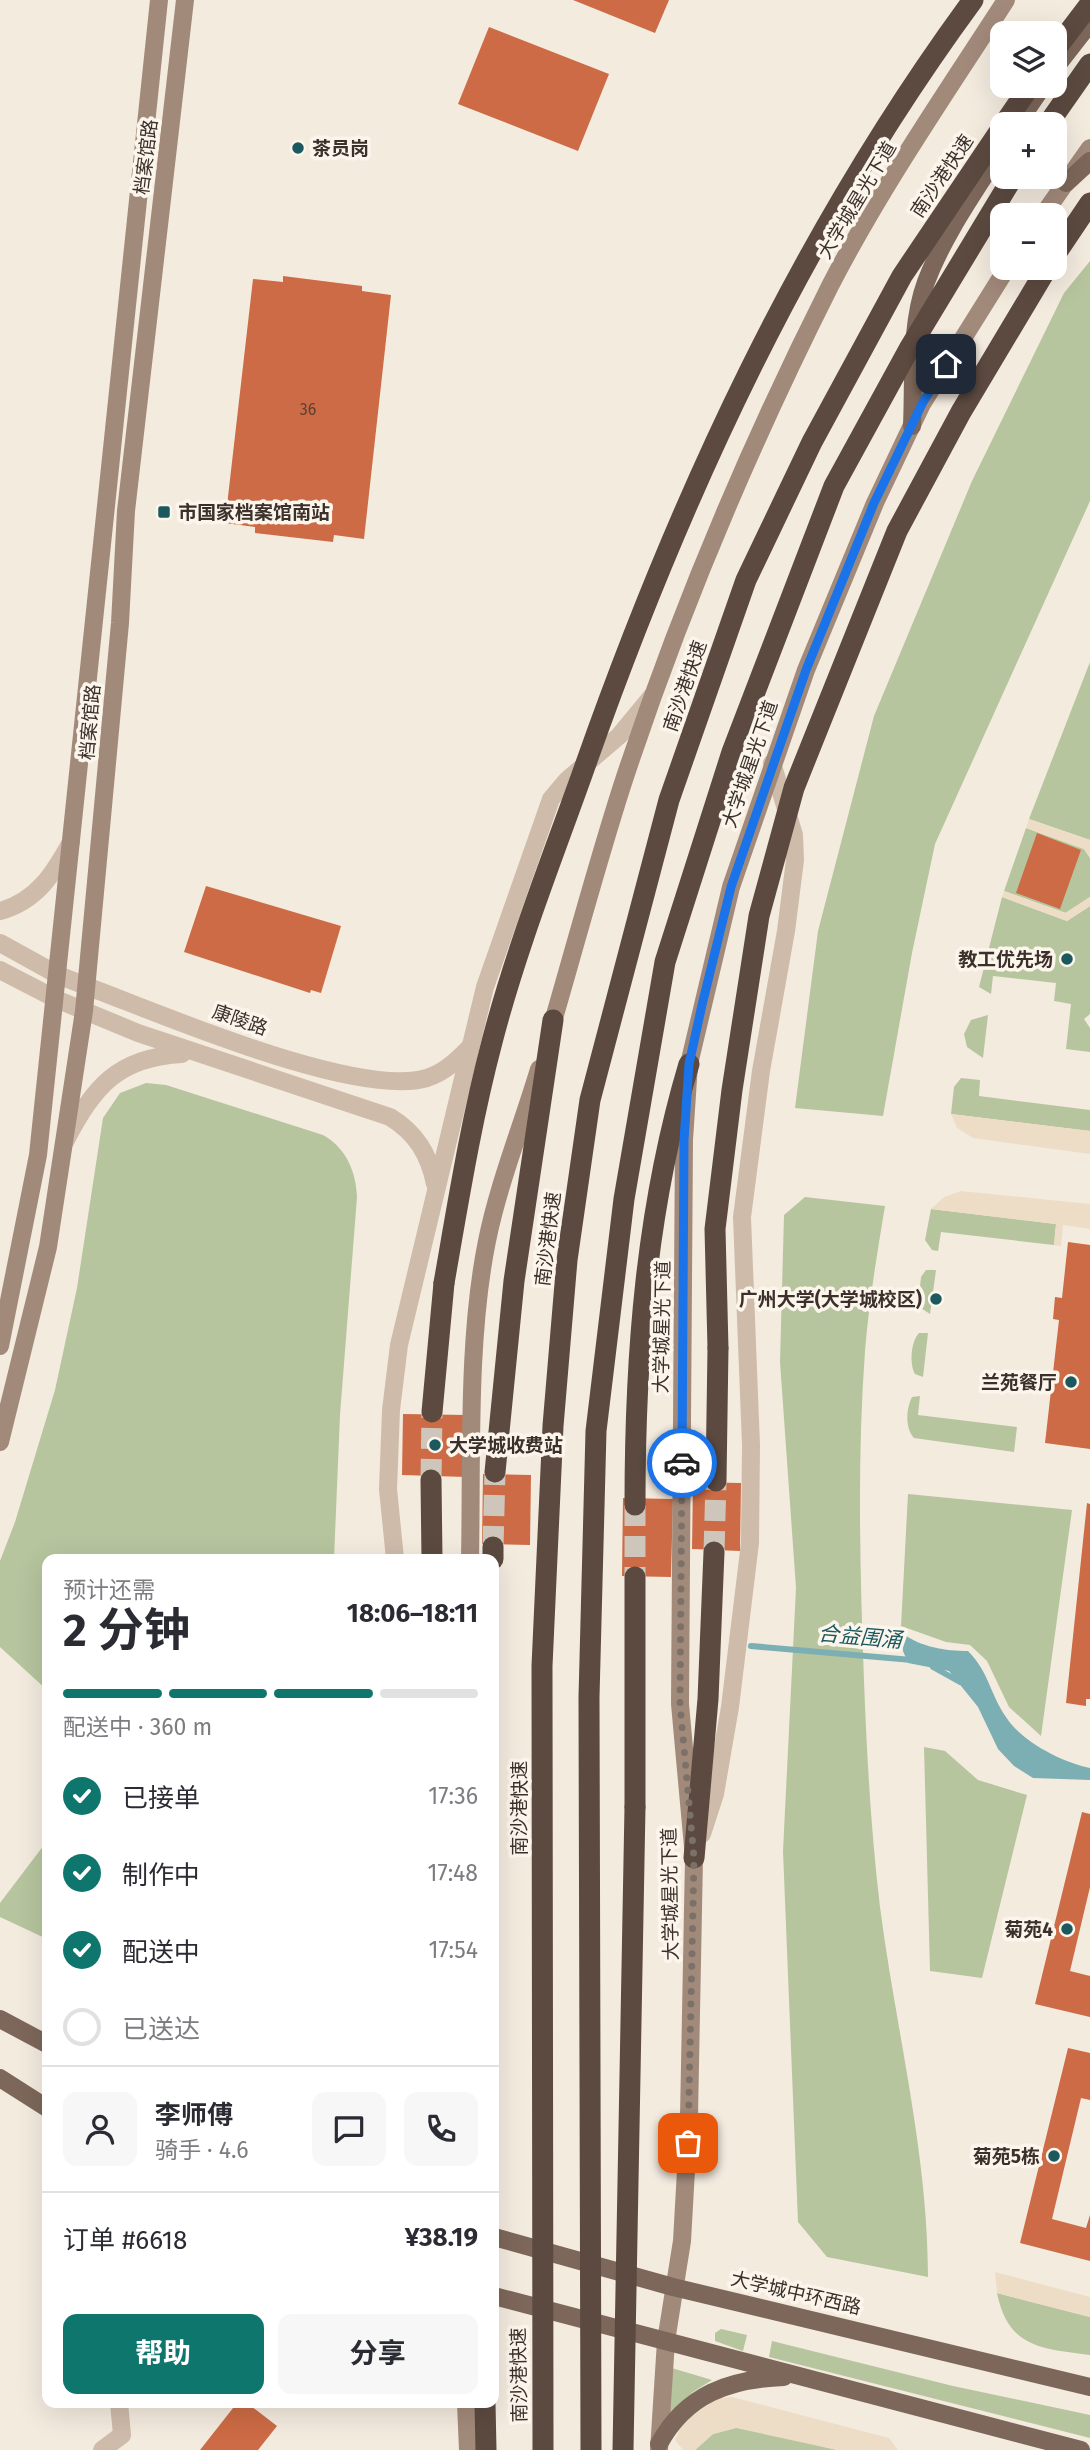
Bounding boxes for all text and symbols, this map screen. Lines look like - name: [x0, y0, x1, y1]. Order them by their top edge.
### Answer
- map controls: [990, 21, 1067, 280]
- button: layers: [990, 21, 1067, 98]
- button: +: [990, 112, 1067, 189]
- street label: 档案馆路: [130, 118, 162, 196]
- street label: 南沙港快速: [906, 130, 978, 222]
- place label: 茶员岗: [312, 137, 369, 160]
- street label: 大学城星光下道: [813, 137, 901, 263]
- marker: 茶员岗: [290, 140, 306, 156]
- button: −: [990, 203, 1067, 280]
- pin: [916, 334, 976, 394]
- icon: home: [927, 345, 965, 383]
- house number: 36: [300, 400, 316, 419]
- place label: 市国家档案馆南站: [178, 501, 330, 524]
- marker: 市国家档案馆南站: [156, 504, 172, 520]
- street label: 南沙港快速: [659, 637, 711, 735]
- street label: 档案馆路: [75, 683, 105, 761]
- street label: 大学城星光下道: [717, 697, 783, 831]
- place label: 教工优先场: [958, 948, 1053, 971]
- marker: 教工优先场: [1059, 951, 1075, 967]
- street label: 康陵路: [209, 1000, 271, 1040]
- street label: 南沙港快速: [531, 1190, 565, 1288]
- street label: 大学城星光下道: [649, 1260, 675, 1394]
- place label: 广州大学(大学城校区): [739, 1288, 922, 1311]
- marker: 广州大学(大学城校区): [928, 1291, 944, 1307]
- place label: 兰苑餐厅: [981, 1371, 1057, 1394]
- marker: 兰苑餐厅: [1063, 1374, 1079, 1390]
- courier: [647, 1428, 717, 1498]
- place label: 大学城收费站: [449, 1434, 563, 1457]
- marker: 大学城收费站: [427, 1437, 443, 1453]
- icon: car: [663, 1444, 701, 1482]
- text: 预计还需: [63, 1576, 155, 1604]
- text: 18:06–18:11: [347, 1598, 478, 1629]
- text: 2 分钟: [63, 1603, 190, 1658]
- water label: 合益围涌: [817, 1620, 905, 1654]
- text: 配送中 · 360 m: [63, 1713, 212, 1741]
- street label: 南沙港快速: [508, 1760, 531, 1856]
- icon: check: [63, 1777, 101, 1815]
- text: 17:36: [428, 1782, 478, 1810]
- text: 已接单: [122, 1783, 200, 1814]
- street label: 大学城星光下道: [657, 1827, 683, 1961]
- icon: check: [63, 1854, 101, 1892]
- text: 17:48: [428, 1859, 478, 1887]
- text: 制作中: [122, 1860, 200, 1891]
- place label: 菊苑4: [1004, 1918, 1053, 1941]
- marker: 菊苑4: [1059, 1921, 1075, 1937]
- icon: check: [63, 1931, 101, 1969]
- text: 17:54: [428, 1936, 478, 1964]
- text: 配送中: [122, 1937, 200, 1968]
- text: 已送达: [122, 2014, 200, 2045]
- button: person: [63, 2092, 137, 2166]
- button: chat: [312, 2092, 386, 2166]
- button: phone: [404, 2092, 478, 2166]
- text: 李师傅: [155, 2100, 233, 2131]
- pin: [658, 2113, 718, 2173]
- icon: bag: [669, 2124, 707, 2162]
- text: 骑手 · 4.6: [155, 2136, 249, 2164]
- place label: 菊苑5栋: [973, 2145, 1040, 2168]
- marker: 菊苑5栋: [1046, 2148, 1062, 2164]
- text: ¥38.19: [405, 2222, 478, 2253]
- text: 订单 #6618: [63, 2225, 187, 2256]
- street label: 大学城中环西路: [729, 2267, 863, 2319]
- button: 帮助: [63, 2314, 264, 2394]
- button: 分享: [278, 2314, 478, 2394]
- street label: 南沙港快速: [507, 2327, 531, 2423]

